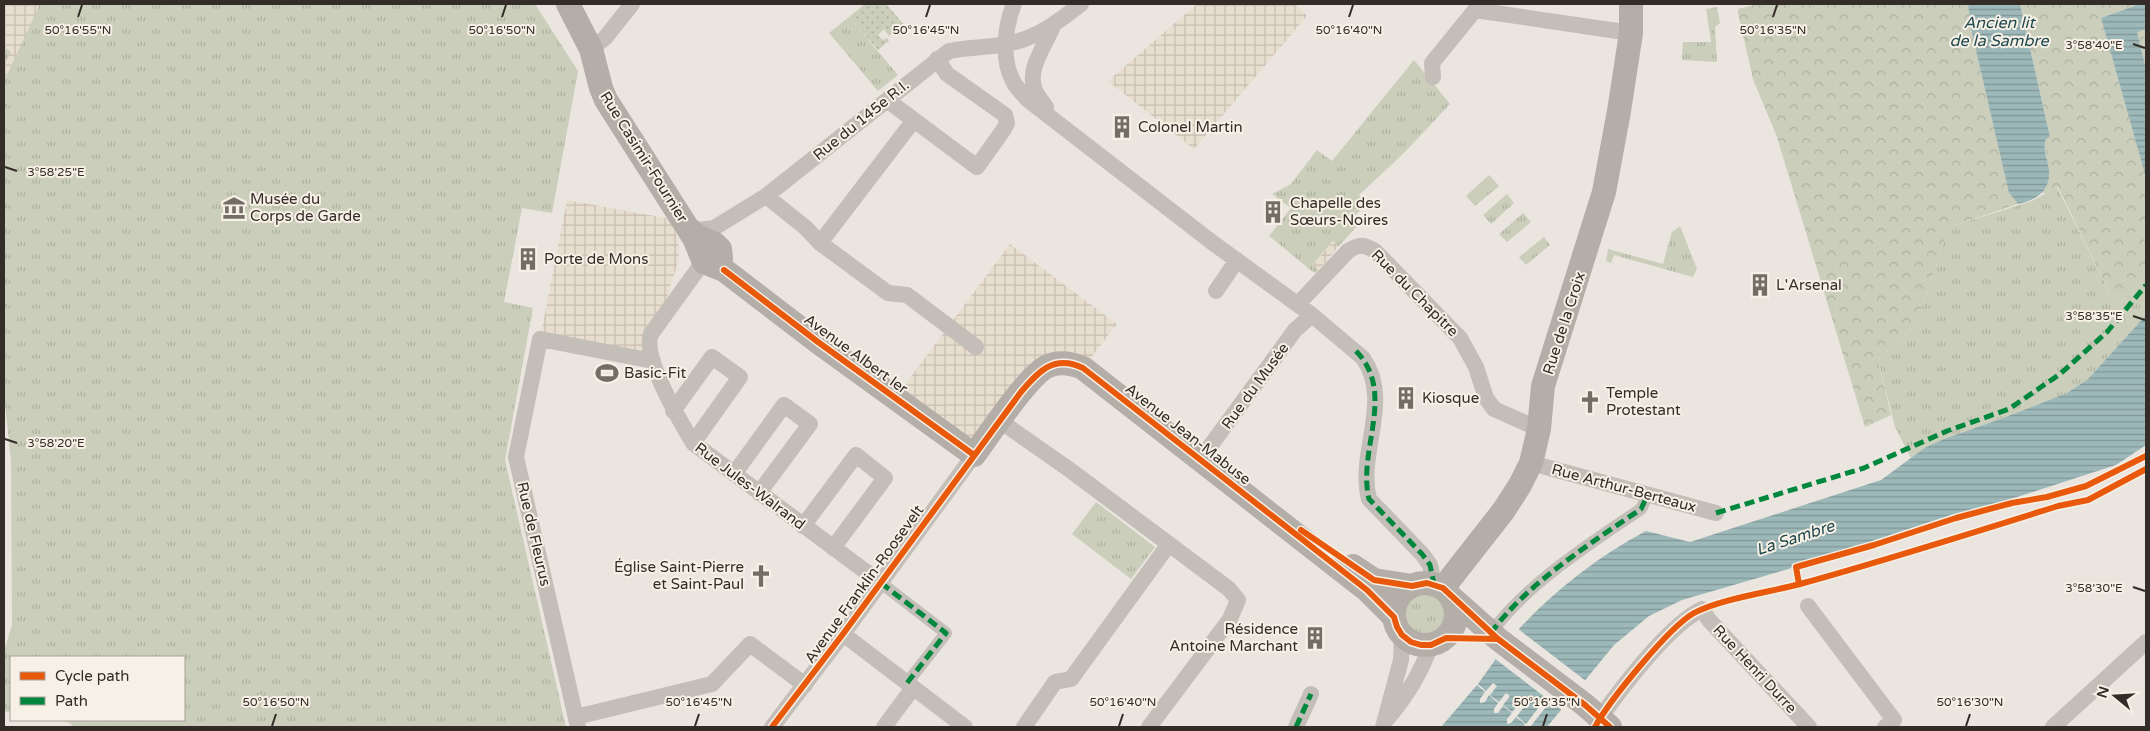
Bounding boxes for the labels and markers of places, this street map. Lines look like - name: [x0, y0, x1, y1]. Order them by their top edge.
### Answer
- building icon: Colonel Martin: [1109, 114, 1135, 140]
- place label: Colonel Martin: [1138, 118, 1243, 136]
- place label: Musée du Corps de Garde: [250, 190, 361, 225]
- place label: Chapelle des Sœurs-Noires: [1290, 194, 1388, 229]
- museum icon: Musée du Corps de Garde: [221, 195, 247, 221]
- building icon: Chapelle des Sœurs-Noires: [1260, 199, 1286, 225]
- building icon: Porte de Mons: [515, 246, 541, 272]
- place label: Porte de Mons: [544, 250, 648, 268]
- building icon: L'Arsenal: [1747, 272, 1773, 298]
- place label: L'Arsenal: [1776, 276, 1842, 294]
- sports icon: Basic-Fit: [594, 360, 620, 386]
- place label: Basic-Fit: [624, 364, 686, 382]
- place label: Temple Protestant: [1606, 384, 1681, 419]
- building icon: Kiosque: [1393, 385, 1419, 411]
- place label: Kiosque: [1422, 389, 1479, 407]
- church icon: Temple Protestant: [1577, 389, 1603, 415]
- place label: Église Saint-Pierre et Saint-Paul: [614, 558, 744, 593]
- church icon: Église Saint-Pierre et Saint-Paul: [748, 563, 774, 589]
- place label: Résidence Antoine Marchant: [1169, 620, 1298, 655]
- building icon: Résidence Antoine Marchant: [1302, 625, 1328, 651]

